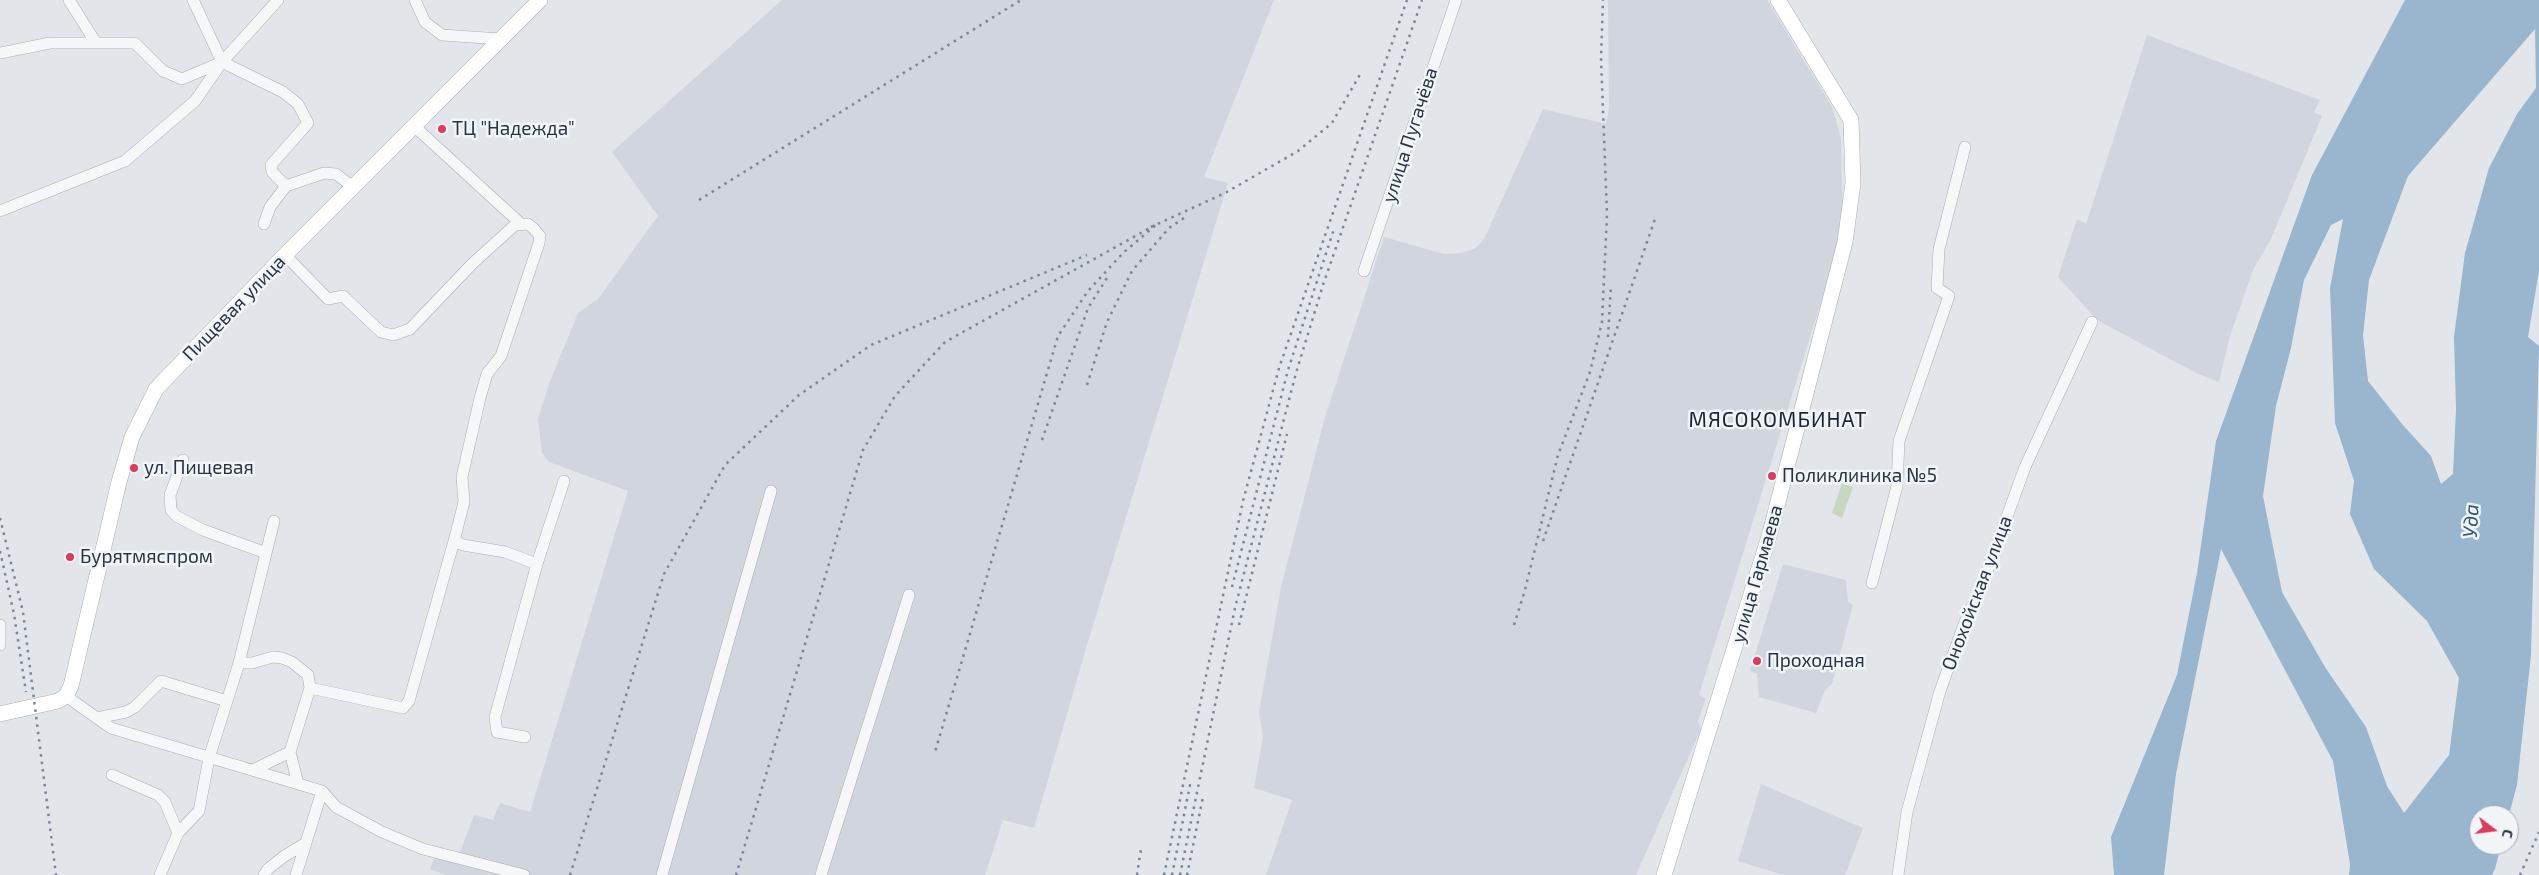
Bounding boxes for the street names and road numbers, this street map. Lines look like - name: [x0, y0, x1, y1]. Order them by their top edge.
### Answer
- street label: улица Пугачёва: [1377, 65, 1443, 205]
- street label: Пищевая улица: [178, 250, 290, 366]
- street label: улица Гармаева: [1726, 502, 1788, 646]
- street label: Онохойская улица: [1937, 512, 2017, 674]

